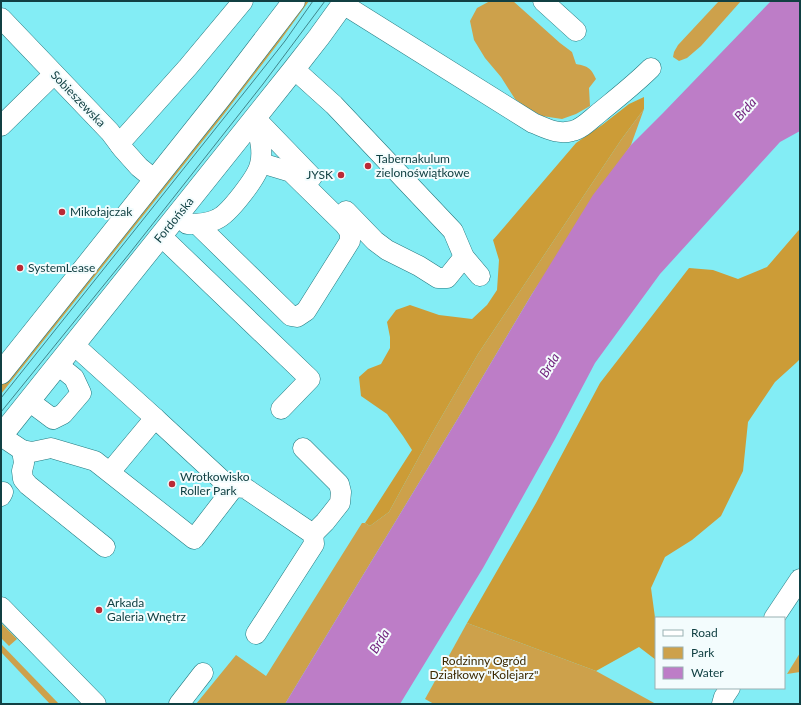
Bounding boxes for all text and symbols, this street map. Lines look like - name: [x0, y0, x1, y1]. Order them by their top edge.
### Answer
- street label: Sobieszewska: [48, 67, 109, 130]
- water label: Brda: [731, 94, 760, 124]
- place label: Tabernakulum zielonoświątkowe: [376, 151, 470, 180]
- marker: Tabernakulum zielonoświątkowe: [363, 161, 373, 171]
- place label: JYSK: [306, 167, 333, 182]
- marker: JYSK: [336, 170, 346, 180]
- street label: Fordońska: [151, 194, 197, 246]
- place label: Mikołajczak: [70, 204, 133, 219]
- marker: Mikołajczak: [57, 207, 67, 217]
- place label: SystemLease: [28, 260, 95, 275]
- marker: SystemLease: [15, 263, 25, 273]
- water label: Brda: [535, 350, 563, 380]
- place label: Wrotkowisko Roller Park: [180, 469, 250, 498]
- marker: Wrotkowisko Roller Park: [167, 479, 177, 489]
- place label: Arkada Galeria Wnętrz: [107, 595, 187, 624]
- marker: Arkada Galeria Wnętrz: [94, 605, 104, 615]
- legend: [655, 617, 785, 689]
- text: Road: [691, 625, 718, 640]
- water label: Brda: [365, 626, 393, 656]
- text: Park: [691, 645, 715, 660]
- park label: Rodzinny Ogród Działkowy "Kolejarz": [430, 653, 538, 682]
- text: Water: [691, 665, 724, 680]

